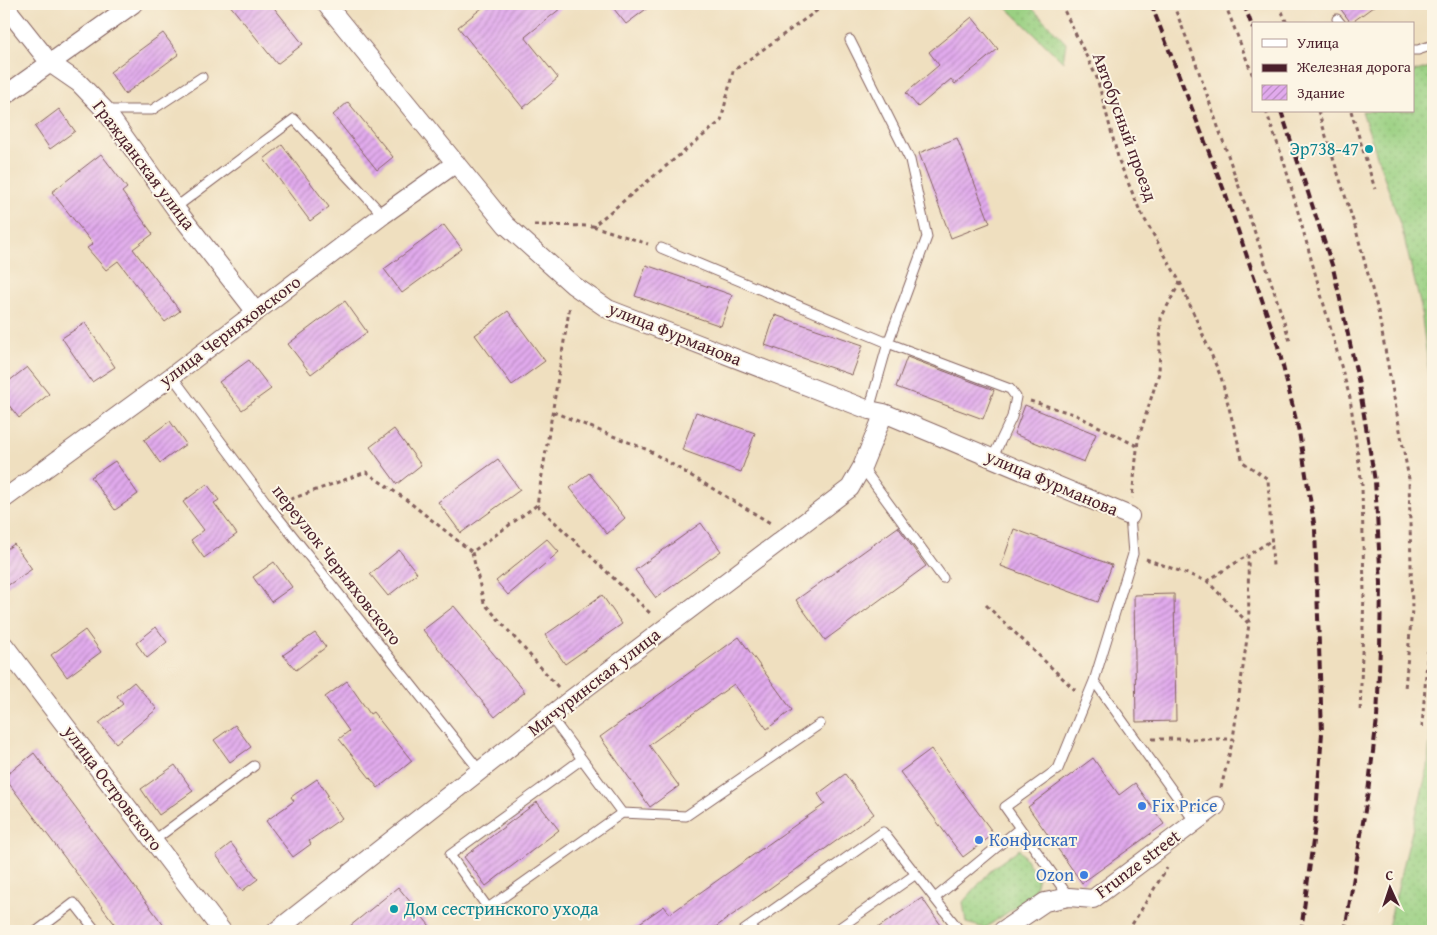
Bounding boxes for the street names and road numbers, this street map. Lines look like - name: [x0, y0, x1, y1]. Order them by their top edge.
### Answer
- street label: Автобусный проезд: [1086, 49, 1165, 205]
- street label: Гражданская улица: [86, 94, 203, 236]
- street label: улица Черняховского: [152, 268, 306, 394]
- street label: улица Фурманова: [604, 294, 746, 373]
- street label: улица Фурманова: [981, 442, 1123, 523]
- street label: переулок Черняховского: [266, 479, 409, 651]
- street label: Мичуринская улица: [521, 621, 666, 742]
- street label: улица Островского: [57, 718, 170, 856]
- street label: Frunze street: [1090, 822, 1186, 905]

